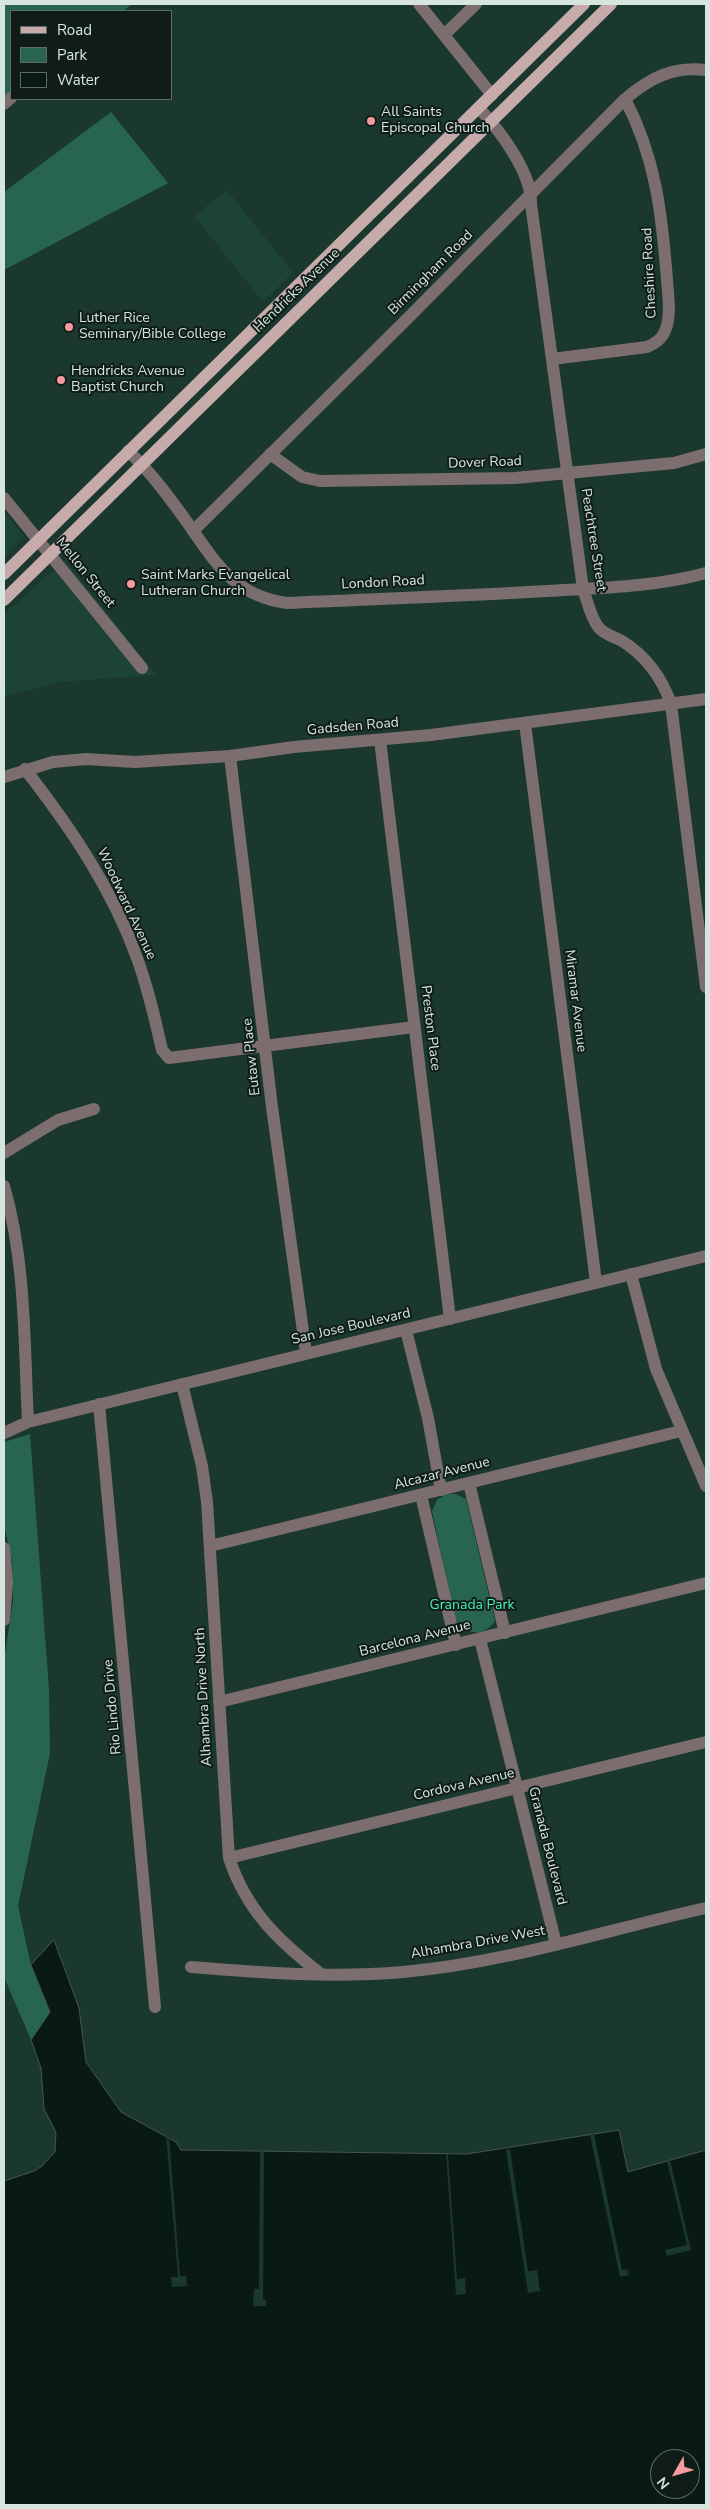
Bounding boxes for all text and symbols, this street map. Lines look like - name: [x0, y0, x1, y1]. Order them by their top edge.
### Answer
- legend: [10, 10, 172, 100]
- text: Road: [57, 20, 92, 40]
- text: Park: [57, 45, 87, 65]
- text: Water: [57, 70, 99, 90]
- place label: All Saints Episcopal Church: [381, 105, 489, 138]
- marker: All Saints Episcopal Church: [365, 115, 377, 127]
- street label: Birmingham Road: [385, 227, 477, 319]
- street label: Cheshire Road: [639, 227, 661, 319]
- street label: Hendricks Avenue: [250, 245, 344, 337]
- place label: Luther Rice Seminary/Bible College: [79, 311, 226, 344]
- marker: Luther Rice Seminary/Bible College: [63, 321, 75, 333]
- place label: Hendricks Avenue Baptist Church: [71, 364, 185, 397]
- marker: Hendricks Avenue Baptist Church: [55, 374, 67, 386]
- street label: Dover Road: [448, 453, 522, 473]
- street label: Peachtree Street: [577, 487, 609, 593]
- street label: Mellon Street: [52, 535, 118, 611]
- place label: Saint Marks Evangelical Lutheran Church: [141, 568, 290, 600]
- street label: London Road: [341, 572, 425, 594]
- marker: Saint Marks Evangelical Lutheran Church: [125, 578, 137, 590]
- street label: Gadsden Road: [306, 715, 400, 739]
- street label: Woodward Avenue: [93, 845, 159, 963]
- street label: Miramar Avenue: [560, 949, 590, 1053]
- street label: Preston Place: [416, 984, 444, 1072]
- street label: Eutaw Place: [240, 1017, 264, 1097]
- street label: San Jose Boulevard: [290, 1305, 412, 1349]
- street label: Alcazar Avenue: [392, 1454, 492, 1494]
- park label: Granada Park: [429, 1598, 515, 1614]
- street label: Barcelona Avenue: [358, 1617, 472, 1661]
- street label: Alhambra Drive North: [192, 1627, 216, 1767]
- street label: Rio Lindo Drive: [100, 1659, 126, 1755]
- street label: Cordova Avenue: [412, 1765, 516, 1805]
- street label: Granada Boulevard: [524, 1785, 570, 1907]
- street label: Alhambra Drive West: [409, 1923, 547, 1963]
- north arrow: [650, 2449, 700, 2499]
- text: N: [653, 2473, 674, 2493]

